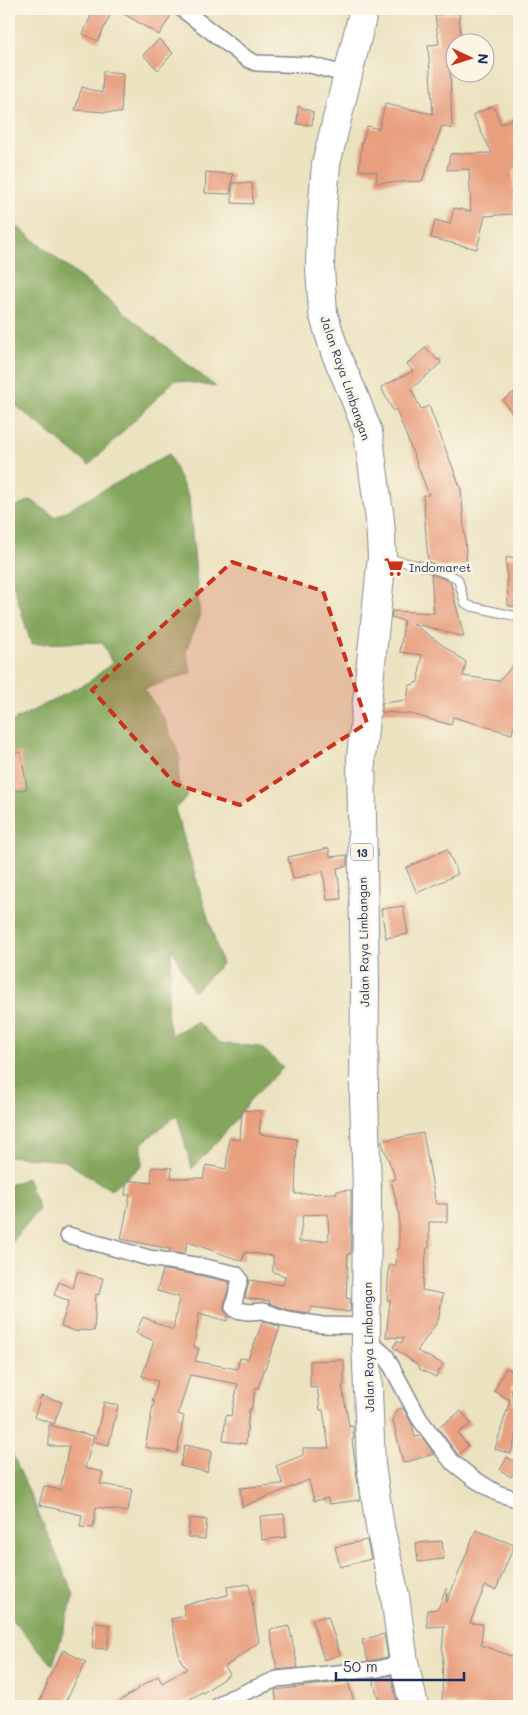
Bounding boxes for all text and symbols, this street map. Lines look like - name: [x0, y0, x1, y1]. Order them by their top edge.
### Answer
- north arrow: [446, 32, 496, 82]
- text: N: [474, 53, 493, 65]
- street label: Jalan Raya Limbangan: [317, 314, 375, 442]
- supermarket icon: Indomaret: [383, 556, 405, 578]
- place label: Indomaret: [409, 559, 471, 575]
- road number: 13: [351, 844, 373, 860]
- street label: Jalan Raya Limbangan: [354, 877, 372, 1007]
- street label: Jalan Raya Limbangan: [359, 1282, 377, 1412]
- scale bar: [336, 1650, 463, 1682]
- text: 50 m: [343, 1656, 378, 1676]

